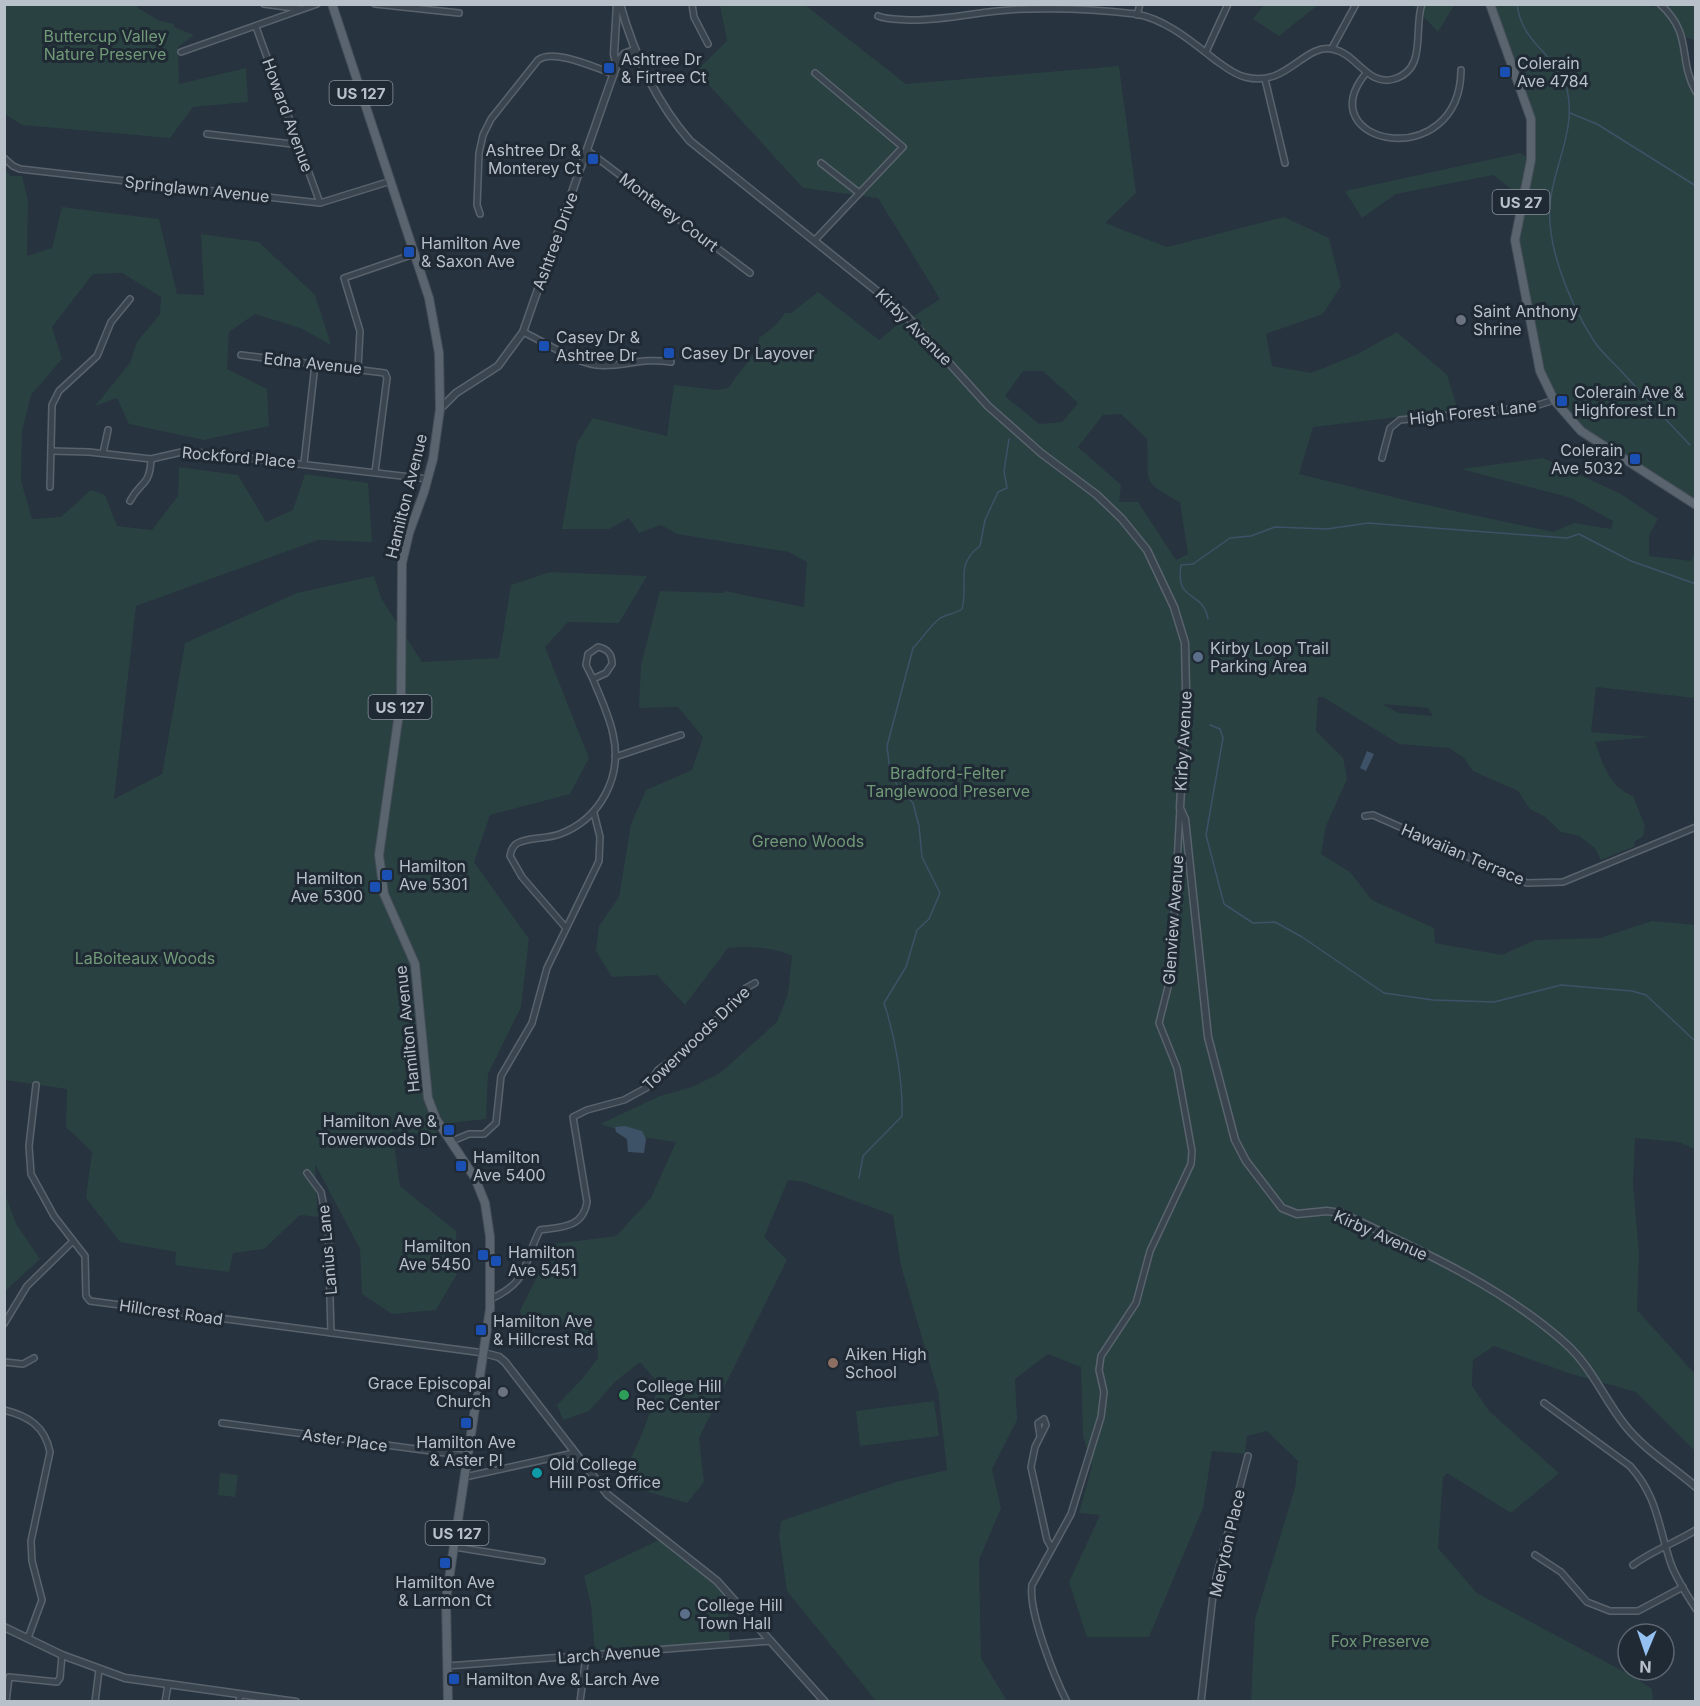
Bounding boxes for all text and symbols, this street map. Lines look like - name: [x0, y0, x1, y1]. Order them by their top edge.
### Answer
- park label: Buttercup Valley Nature Preserve: [44, 26, 166, 64]
- place label: Ashtree Dr & Firtree Ct: [621, 49, 706, 87]
- place label: Colerain Ave 4784: [1517, 53, 1589, 91]
- street label: Howard Avenue: [258, 55, 318, 175]
- marker: Ashtree Dr & Firtree Ct: [602, 61, 616, 75]
- marker: Colerain Ave 4784: [1498, 65, 1512, 79]
- road number: US 127: [330, 81, 392, 105]
- place label: Ashtree Dr & Monterey Ct: [486, 140, 582, 178]
- marker: Ashtree Dr & Monterey Ct: [586, 152, 600, 166]
- street label: Monterey Court: [616, 168, 722, 256]
- street label: Springlawn Avenue: [124, 171, 270, 207]
- street label: Ashtree Drive: [528, 189, 582, 293]
- road number: US 27: [1492, 190, 1550, 214]
- place label: Hamilton Ave & Saxon Ave: [421, 233, 520, 271]
- marker: Hamilton Ave & Saxon Ave: [402, 245, 416, 259]
- street label: Kirby Avenue: [871, 284, 957, 370]
- place label: Saint Anthony Shrine: [1473, 301, 1578, 339]
- marker: Saint Anthony Shrine: [1454, 313, 1468, 327]
- place label: Casey Dr & Ashtree Dr: [556, 327, 641, 365]
- marker: Casey Dr & Ashtree Dr: [537, 339, 551, 353]
- place label: Casey Dr Layover: [681, 343, 814, 363]
- marker: Casey Dr Layover: [662, 346, 676, 360]
- street label: Edna Avenue: [263, 348, 363, 378]
- place label: Colerain Ave & Highforest Ln: [1574, 382, 1685, 420]
- marker: Colerain Ave & Highforest Ln: [1555, 394, 1569, 408]
- street label: High Forest Lane: [1408, 395, 1538, 429]
- street label: Hamilton Avenue: [381, 432, 431, 560]
- place label: Colerain Ave 5032: [1551, 440, 1623, 478]
- street label: Rockford Place: [181, 442, 297, 472]
- marker: Colerain Ave 5032: [1628, 452, 1642, 466]
- place label: Kirby Loop Trail Parking Area: [1210, 638, 1329, 676]
- marker: Kirby Loop Trail Parking Area: [1191, 650, 1205, 664]
- street label: Kirby Avenue: [1170, 690, 1196, 792]
- road number: US 127: [368, 695, 432, 719]
- park label: Bradford-Felter Tanglewood Preserve: [866, 763, 1030, 801]
- street label: Hawaiian Terrace: [1398, 819, 1528, 889]
- park label: Greeno Woods: [752, 831, 864, 851]
- street label: Glenview Avenue: [1158, 854, 1188, 986]
- place label: Hamilton Ave 5301: [399, 856, 468, 894]
- place label: Hamilton Ave 5300: [291, 868, 363, 906]
- marker: Hamilton Ave 5301: [380, 868, 394, 882]
- marker: Hamilton Ave 5300: [368, 880, 382, 894]
- park label: LaBoiteaux Woods: [75, 948, 215, 968]
- street label: Hamilton Avenue: [390, 964, 424, 1094]
- street label: Towerwoods Drive: [638, 982, 754, 1094]
- place label: Hamilton Ave & Towerwoods Dr: [318, 1111, 438, 1149]
- marker: Hamilton Ave & Towerwoods Dr: [442, 1123, 456, 1137]
- place label: Hamilton Ave 5400: [473, 1147, 546, 1185]
- marker: Hamilton Ave 5400: [454, 1159, 468, 1173]
- street label: Lanius Lane: [313, 1204, 341, 1296]
- street label: Kirby Avenue: [1331, 1205, 1431, 1265]
- place label: Hamilton Ave 5450: [399, 1236, 471, 1274]
- place label: Hamilton Ave 5451: [508, 1242, 577, 1280]
- marker: Hamilton Ave 5450: [476, 1248, 490, 1262]
- marker: Hamilton Ave 5451: [489, 1254, 503, 1268]
- street label: Hillcrest Road: [118, 1295, 224, 1329]
- place label: Hamilton Ave & Hillcrest Rd: [493, 1311, 594, 1349]
- marker: Hamilton Ave & Hillcrest Rd: [474, 1323, 488, 1337]
- place label: Aiken High School: [845, 1344, 927, 1382]
- marker: Aiken High School: [826, 1356, 840, 1370]
- place label: Grace Episcopal Church: [368, 1373, 491, 1411]
- place label: College Hill Rec Center: [636, 1376, 722, 1414]
- marker: Grace Episcopal Church: [496, 1385, 510, 1399]
- marker: College Hill Rec Center: [617, 1388, 631, 1402]
- marker: Hamilton Ave & Aster Pl: [459, 1416, 473, 1430]
- street label: Aster Place: [301, 1424, 389, 1456]
- place label: Hamilton Ave & Aster Pl: [416, 1432, 516, 1470]
- place label: Old College Hill Post Office: [549, 1454, 661, 1492]
- marker: Old College Hill Post Office: [530, 1466, 544, 1480]
- street label: Meryton Place: [1205, 1487, 1249, 1599]
- road number: US 127: [426, 1521, 488, 1545]
- marker: Hamilton Ave & Larmon Ct: [438, 1556, 452, 1570]
- place label: Hamilton Ave & Larmon Ct: [395, 1572, 495, 1610]
- place label: College Hill Town Hall: [697, 1595, 783, 1633]
- marker: College Hill Town Hall: [678, 1607, 692, 1621]
- north arrow: [1616, 1622, 1676, 1682]
- park label: Fox Preserve: [1331, 1631, 1429, 1651]
- street label: Larch Avenue: [557, 1640, 661, 1668]
- text: N: [1639, 1657, 1652, 1677]
- place label: Hamilton Ave & Larch Ave: [466, 1669, 660, 1689]
- marker: Hamilton Ave & Larch Ave: [447, 1672, 461, 1686]

